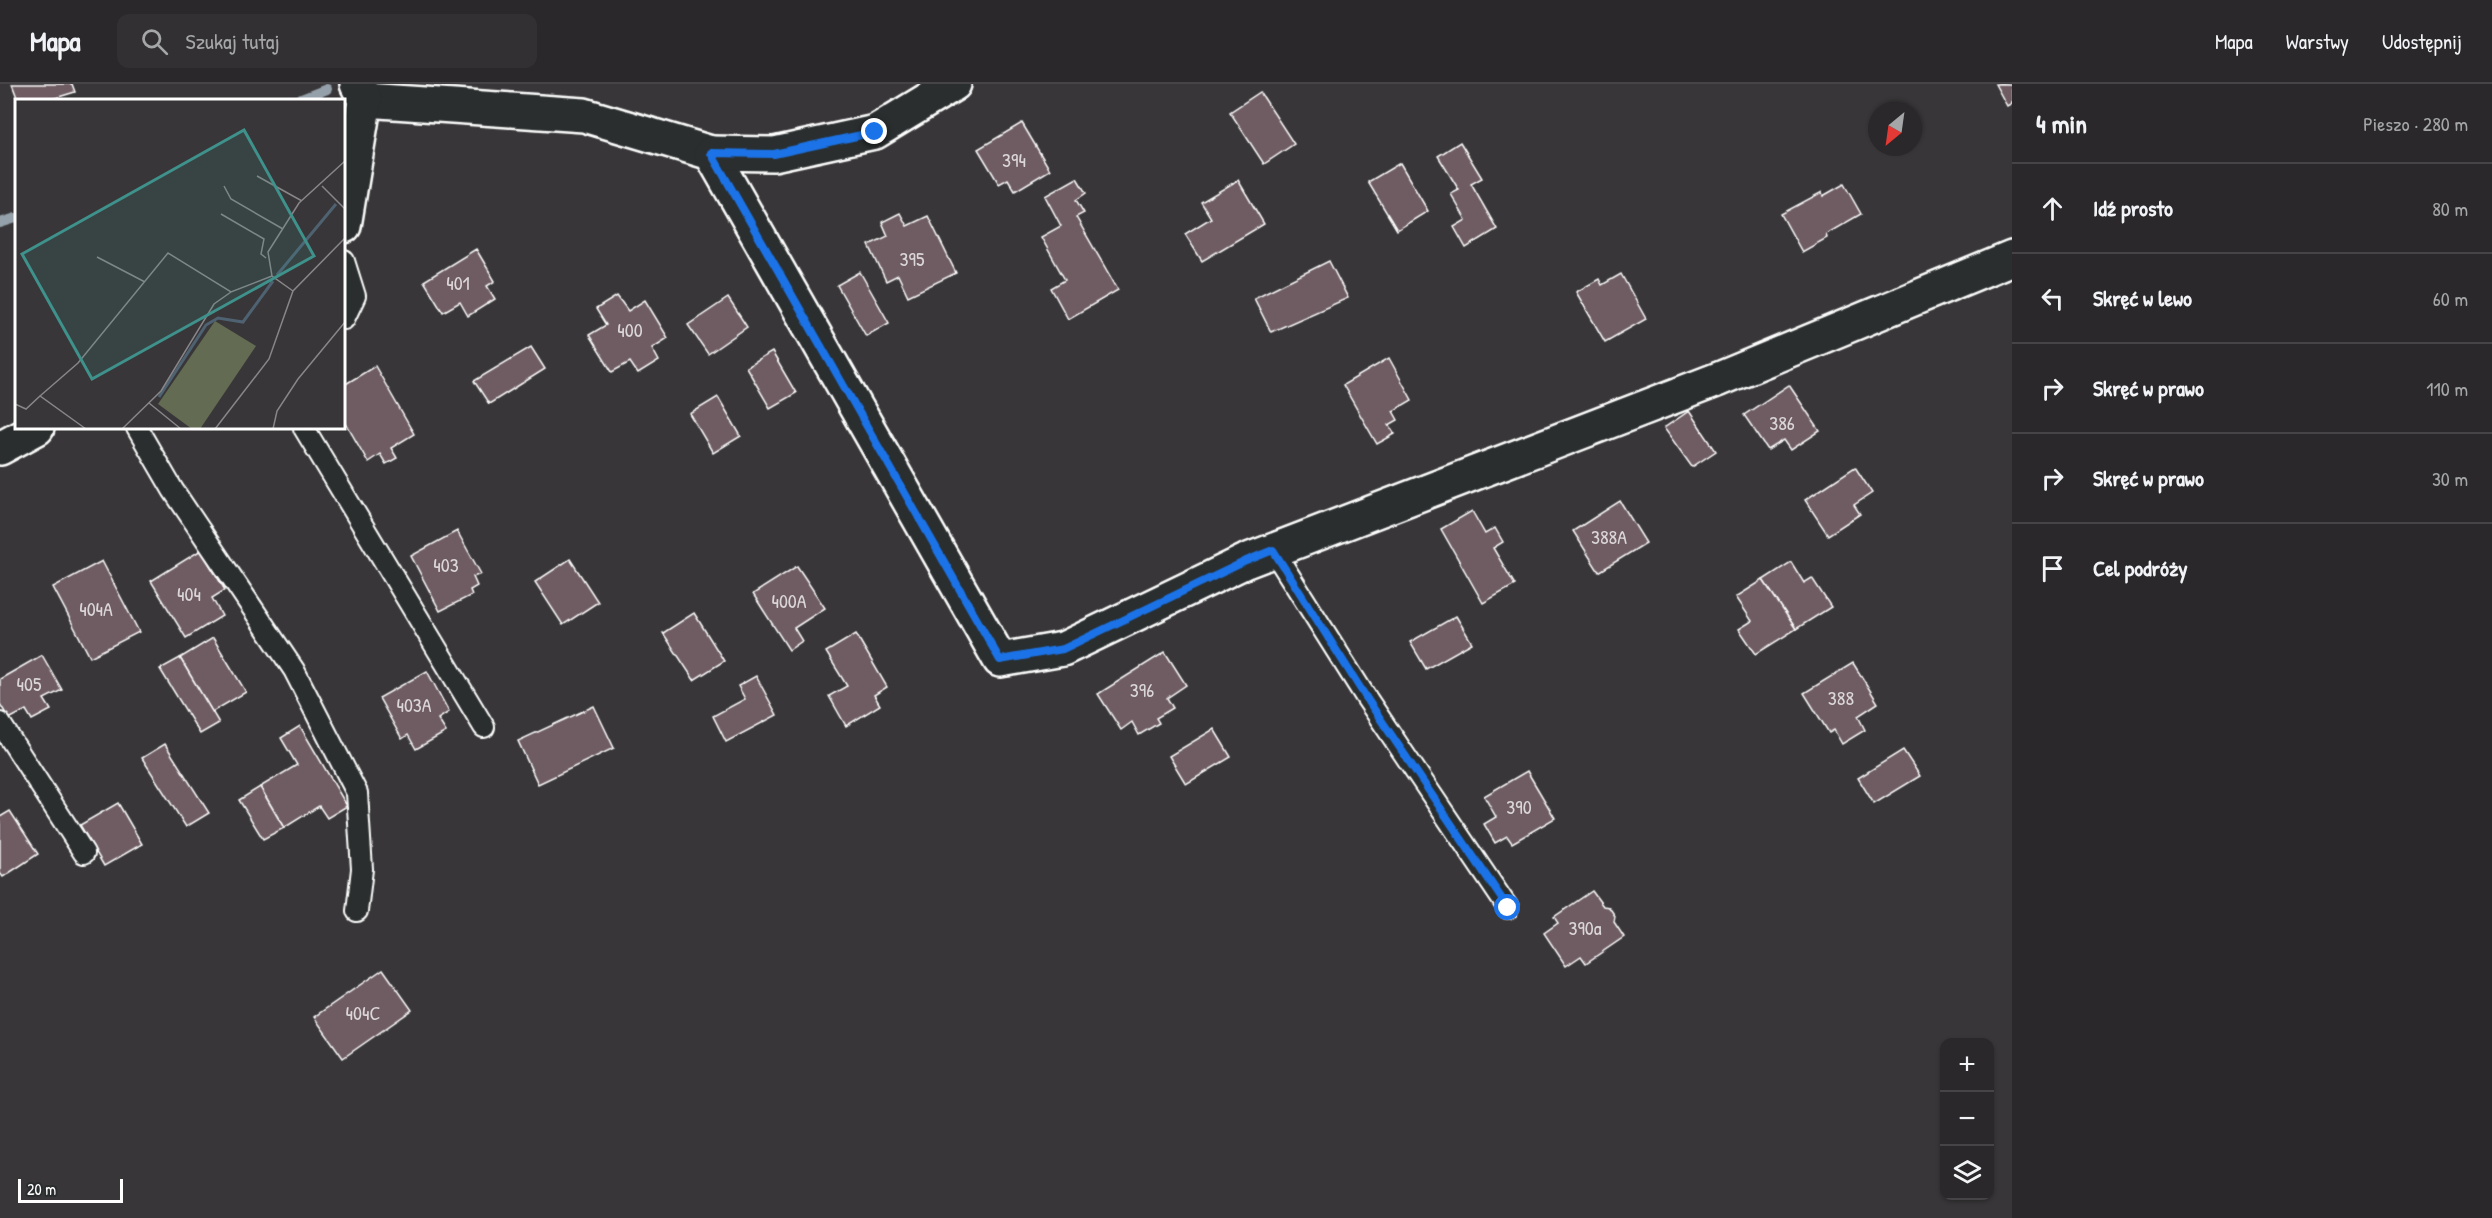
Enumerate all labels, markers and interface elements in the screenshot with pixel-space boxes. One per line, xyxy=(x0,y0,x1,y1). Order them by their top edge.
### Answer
search box xyxy=(117,14,537,68)
text: Mapa xyxy=(30,22,81,60)
icon: search xyxy=(138,25,171,58)
text: Szukaj tutaj xyxy=(186,26,280,56)
text: Mapa xyxy=(2215,27,2253,56)
text: Warstwy xyxy=(2286,27,2349,56)
text: Udostępnij xyxy=(2382,27,2462,56)
inset map xyxy=(15,99,345,429)
north arrow xyxy=(1868,102,1922,156)
text: 4 min xyxy=(2036,106,2087,141)
text: Pieszo · 280 m xyxy=(2363,110,2468,137)
route end xyxy=(861,118,887,144)
house number: 394 xyxy=(1002,146,1026,173)
icon: ahead xyxy=(2036,192,2069,225)
text: Idź prosto xyxy=(2093,193,2173,223)
text: 80 m xyxy=(2432,195,2468,222)
house number: 395 xyxy=(900,245,925,272)
house number: 401 xyxy=(446,269,470,296)
icon: left xyxy=(2036,282,2069,315)
text: Skręć w lewo xyxy=(2093,283,2192,313)
text: 60 m xyxy=(2433,285,2468,312)
house number: 400 xyxy=(617,316,643,343)
icon: right xyxy=(2036,372,2069,405)
text: Skręć w prawo xyxy=(2093,373,2204,403)
text: 110 m xyxy=(2426,375,2468,402)
house number: 386 xyxy=(1769,409,1795,436)
icon: right xyxy=(2036,462,2069,495)
text: Skręć w prawo xyxy=(2093,463,2204,493)
text: 30 m xyxy=(2432,465,2468,492)
house number: 388A xyxy=(1591,523,1627,550)
house number: 403 xyxy=(433,551,459,578)
icon: arrive xyxy=(2036,552,2069,585)
text: Cel podróży xyxy=(2093,553,2188,583)
house number: 404 xyxy=(177,580,201,607)
house number: 400A xyxy=(771,587,807,614)
house number: 404A xyxy=(79,595,113,622)
house number: 405 xyxy=(17,670,42,697)
house number: 396 xyxy=(1130,676,1154,703)
house number: 388 xyxy=(1828,684,1854,711)
house number: 403A xyxy=(396,691,432,718)
house number: 390 xyxy=(1506,793,1532,820)
route start xyxy=(1494,894,1520,920)
house number: 390a xyxy=(1568,914,1602,941)
house number: 404C xyxy=(346,999,380,1026)
map controls xyxy=(1940,1038,1994,1200)
button: + xyxy=(1940,1038,1994,1092)
button: − xyxy=(1940,1092,1994,1146)
button: layers xyxy=(1940,1146,1994,1200)
scale bar xyxy=(18,1176,123,1204)
text: 20 m xyxy=(27,1178,56,1200)

